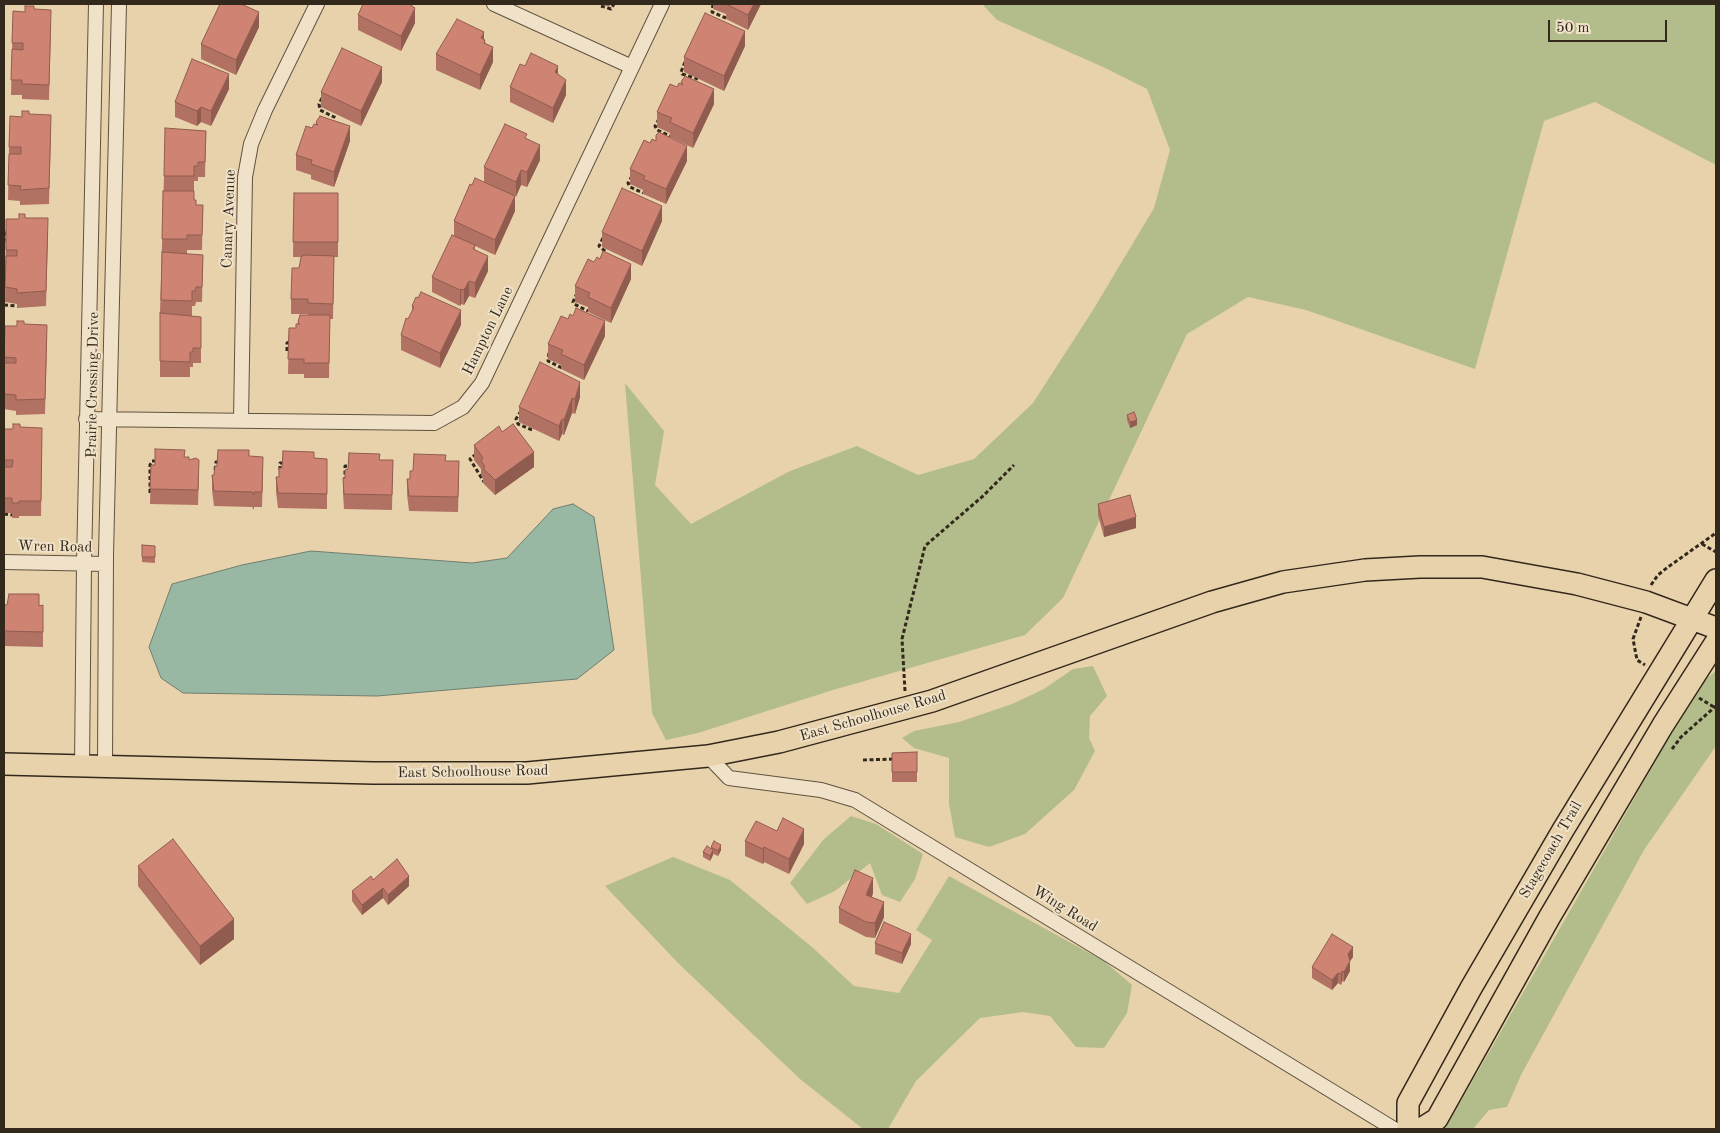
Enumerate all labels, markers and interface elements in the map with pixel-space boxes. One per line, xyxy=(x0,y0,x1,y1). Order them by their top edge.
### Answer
scale bar xyxy=(1550,10,1669,42)
text: 50 m xyxy=(1556,21,1590,36)
street label: Canary Avenue xyxy=(218,169,240,269)
street label: Hampton Lane xyxy=(459,284,517,378)
street label: Prairie Crossing Drive xyxy=(83,312,103,458)
street label: Wren Road xyxy=(17,537,93,557)
street label: East Schoolhouse Road xyxy=(798,686,948,746)
street label: East Schoolhouse Road xyxy=(397,762,549,782)
street label: Stagecoach Trail xyxy=(1516,798,1586,902)
street label: Wing Road xyxy=(1029,882,1101,936)

